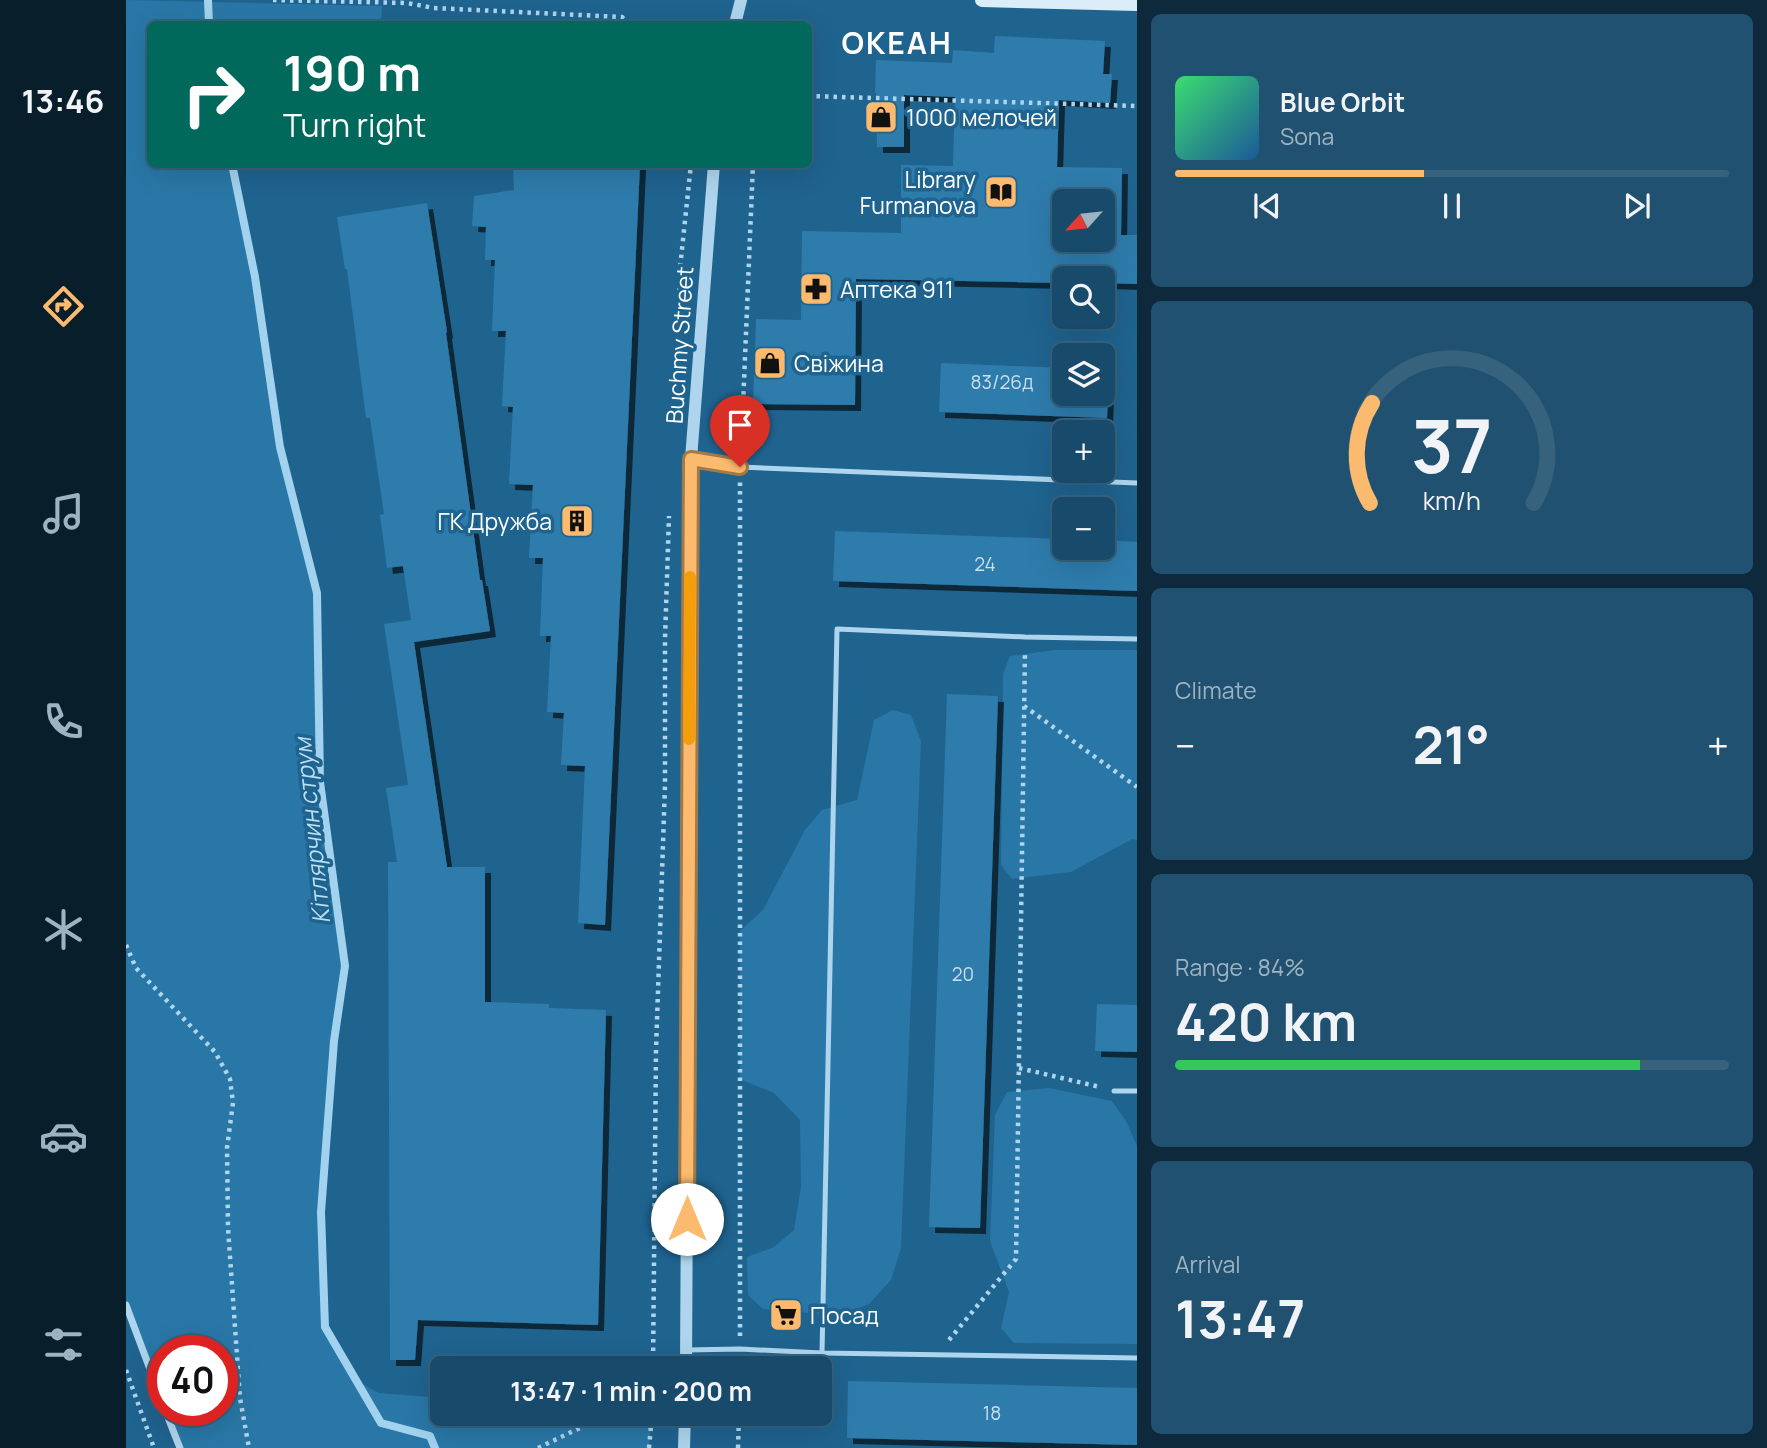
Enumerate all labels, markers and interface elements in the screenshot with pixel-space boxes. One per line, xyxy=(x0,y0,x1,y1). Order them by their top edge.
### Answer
district label: ОКЕАН xyxy=(841,22,953,63)
text: 190 m xyxy=(283,39,421,106)
icon: right xyxy=(168,49,259,140)
text: 13:46 xyxy=(22,79,104,123)
text: Blue Orbit xyxy=(1280,84,1405,120)
shop icon: 1000 мелочей xyxy=(862,98,900,136)
place label: 1000 мелочей xyxy=(906,101,1057,133)
text: Turn right xyxy=(283,103,426,147)
text: Sona xyxy=(1280,120,1334,152)
place label: Library Furmanova xyxy=(860,163,976,221)
library icon: Library Furmanova xyxy=(982,173,1020,211)
icon: previous xyxy=(1248,187,1286,225)
icon: pause xyxy=(1433,187,1471,225)
icon: next xyxy=(1618,187,1656,225)
north arrow xyxy=(1052,189,1115,252)
map controls xyxy=(1052,189,1115,560)
street label: Buchmy Street xyxy=(658,265,700,425)
button: search xyxy=(1052,266,1115,329)
pharmacy icon: Аптека 911 xyxy=(797,270,835,308)
place label: Аптека 911 xyxy=(840,273,954,305)
icon: directions xyxy=(39,282,88,331)
button: layers xyxy=(1052,343,1115,406)
shop icon: Свіжина xyxy=(751,344,789,382)
place label: Свіжина xyxy=(794,347,884,379)
house number: 83/26д xyxy=(971,369,1033,395)
pin xyxy=(710,395,770,467)
text: 37 xyxy=(1411,396,1493,496)
icon: arrive xyxy=(721,406,759,444)
button: + xyxy=(1052,420,1115,483)
text: km/h xyxy=(1423,483,1481,518)
icon: music xyxy=(39,489,88,538)
button: − xyxy=(1052,497,1115,560)
building icon: ГК Дружба xyxy=(558,502,596,540)
place label: ГК Дружба xyxy=(438,505,552,537)
house number: 24 xyxy=(974,551,996,577)
text: Climate xyxy=(1175,674,1257,706)
icon: phone xyxy=(39,697,88,746)
text: 21° xyxy=(1413,709,1490,780)
text: − xyxy=(1175,719,1196,771)
text: + xyxy=(1707,719,1729,771)
water label: Кітлярчин струм xyxy=(285,734,337,926)
icon: climate xyxy=(39,905,88,954)
text: Range · 84% xyxy=(1175,951,1305,983)
house number: 20 xyxy=(952,961,974,987)
text: 420 km xyxy=(1175,986,1357,1057)
icon: car xyxy=(39,1112,88,1161)
position arrow xyxy=(650,1182,724,1256)
text: Arrival xyxy=(1175,1248,1241,1280)
text: 13:47 xyxy=(1175,1283,1305,1354)
supermarket icon: Посад xyxy=(767,1296,805,1334)
place label: Посад xyxy=(810,1299,879,1331)
icon: filters xyxy=(39,1320,88,1369)
speed limit sign: 40 xyxy=(147,1335,238,1426)
text: 13:47 · 1 min · 200 m xyxy=(510,1373,752,1409)
house number: 18 xyxy=(983,1400,1001,1426)

